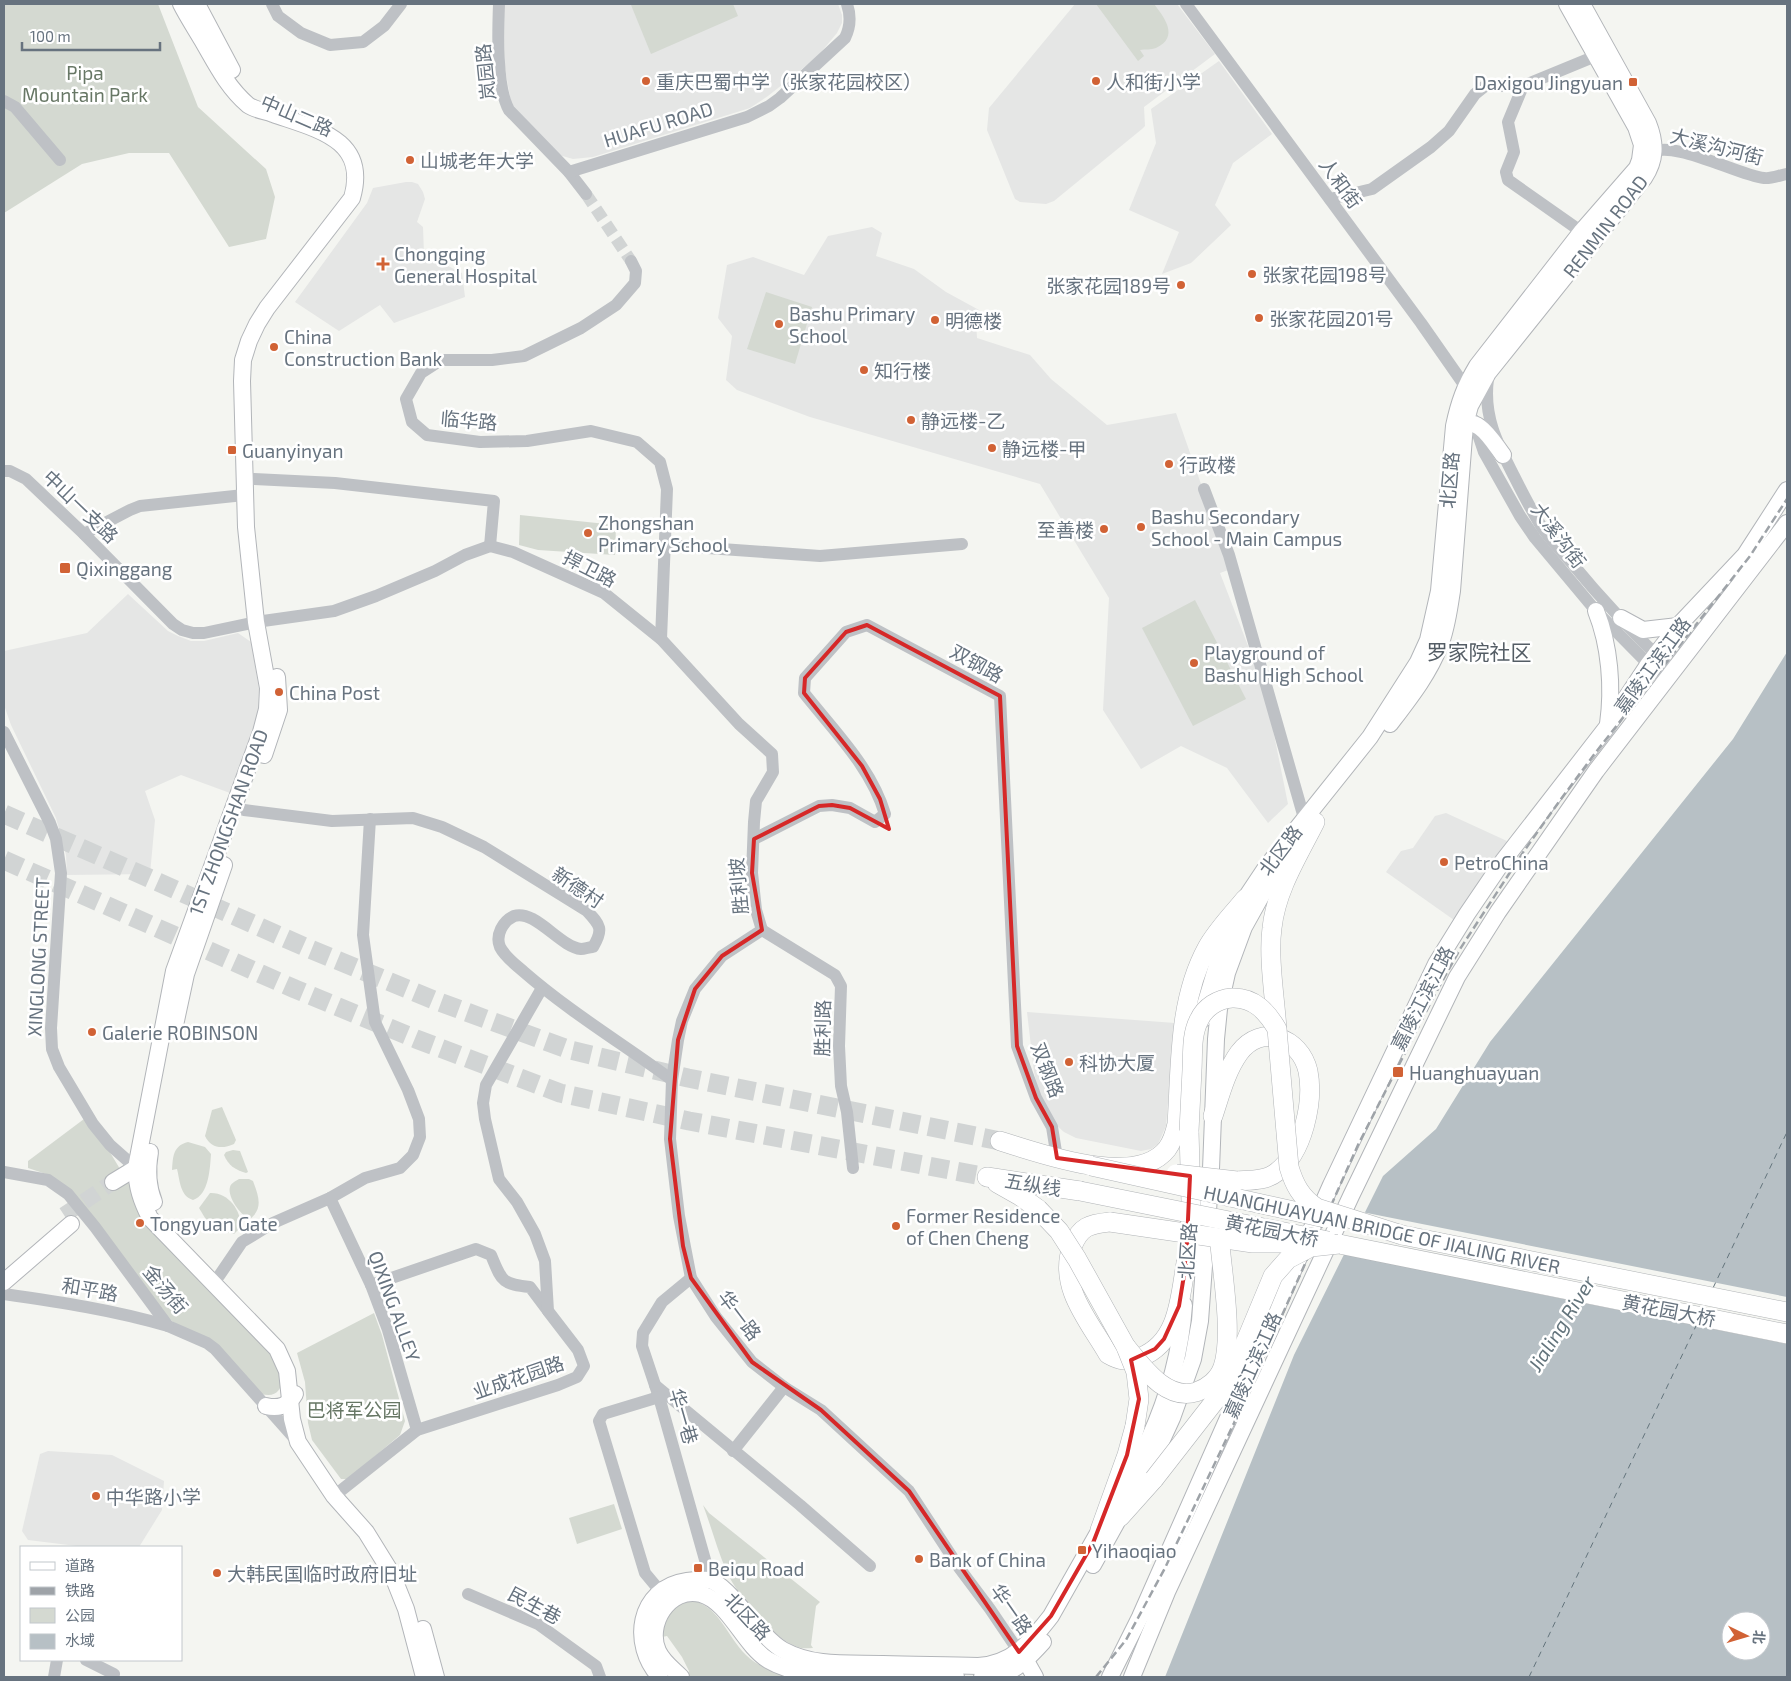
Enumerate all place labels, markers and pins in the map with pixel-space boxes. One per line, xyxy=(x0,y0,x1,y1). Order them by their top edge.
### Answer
place label: 重庆巴蜀中学（张家花园校区） xyxy=(656,70,922,93)
place label: 人和街小学 xyxy=(1106,70,1201,93)
place label: Daxigou Jingyuan xyxy=(1474,71,1623,94)
marker: 重庆巴蜀中学（张家花园校区） xyxy=(640,75,652,87)
marker: 人和街小学 xyxy=(1090,75,1102,87)
marker: Daxigou Jingyuan xyxy=(1627,76,1639,88)
place label: 山城老年大学 xyxy=(420,149,534,172)
marker: 山城老年大学 xyxy=(404,154,416,166)
place label: Chongqing General Hospital xyxy=(394,242,537,287)
marker: Chongqing General Hospital xyxy=(376,257,390,271)
place label: 张家花园198号 xyxy=(1262,263,1387,286)
marker: 张家花园198号 xyxy=(1246,268,1258,280)
place label: 张家花园189号 xyxy=(1046,274,1171,297)
marker: 张家花园189号 xyxy=(1175,279,1187,291)
place label: Bashu Primary School xyxy=(789,302,915,347)
place label: 张家花园201号 xyxy=(1269,307,1394,330)
place label: 明德楼 xyxy=(945,309,1002,332)
marker: 张家花园201号 xyxy=(1253,312,1265,324)
marker: 明德楼 xyxy=(929,314,941,326)
marker: Bashu Primary School xyxy=(773,318,785,330)
place label: China Construction Bank xyxy=(284,325,443,370)
marker: China Construction Bank xyxy=(268,341,280,353)
place label: 知行楼 xyxy=(874,359,931,382)
marker: 知行楼 xyxy=(858,364,870,376)
place label: 静远楼-乙 xyxy=(921,409,1006,432)
marker: 静远楼-乙 xyxy=(905,414,917,426)
place label: 静远楼-甲 xyxy=(1002,437,1087,460)
place label: Guanyinyan xyxy=(242,439,343,462)
marker: 静远楼-甲 xyxy=(986,442,998,454)
marker: Guanyinyan xyxy=(226,444,238,456)
place label: 行政楼 xyxy=(1179,453,1236,476)
marker: 行政楼 xyxy=(1163,458,1175,470)
place label: Bashu Secondary School - Main Campus xyxy=(1151,505,1342,550)
place label: Zhongshan Primary School xyxy=(598,511,729,556)
place label: 至善楼 xyxy=(1037,518,1094,541)
marker: Bashu Secondary School - Main Campus xyxy=(1135,521,1147,533)
marker: 至善楼 xyxy=(1098,523,1110,535)
marker: Zhongshan Primary School xyxy=(582,527,594,539)
place label: Qixinggang xyxy=(76,557,173,580)
marker: Qixinggang xyxy=(58,561,72,575)
place label: Playground of Bashu High School xyxy=(1204,641,1364,686)
marker: Playground of Bashu High School xyxy=(1188,657,1200,669)
place label: China Post xyxy=(289,681,380,704)
marker: China Post xyxy=(273,686,285,698)
place label: PetroChina xyxy=(1454,851,1549,874)
marker: PetroChina xyxy=(1438,856,1450,868)
place label: Galerie ROBINSON xyxy=(102,1021,258,1044)
marker: Galerie ROBINSON xyxy=(86,1026,98,1038)
place label: 科协大厦 xyxy=(1079,1051,1155,1074)
marker: 科协大厦 xyxy=(1063,1056,1075,1068)
place label: Huanghuayuan xyxy=(1409,1061,1539,1084)
marker: Huanghuayuan xyxy=(1391,1065,1405,1079)
place label: Former Residence of Chen Cheng xyxy=(906,1204,1060,1249)
place label: Tongyuan Gate xyxy=(150,1212,278,1235)
marker: Tongyuan Gate xyxy=(134,1217,146,1229)
marker: Former Residence of Chen Cheng xyxy=(890,1220,902,1232)
place label: 中华路小学 xyxy=(106,1485,201,1508)
marker: 中华路小学 xyxy=(90,1490,102,1502)
place label: Yihaoqiao xyxy=(1092,1539,1177,1562)
marker: Yihaoqiao xyxy=(1076,1544,1088,1556)
place label: Bank of China xyxy=(929,1548,1046,1571)
marker: Bank of China xyxy=(913,1553,925,1565)
place label: Beiqu Road xyxy=(708,1557,804,1580)
place label: 大韩民国临时政府旧址 xyxy=(227,1562,417,1585)
marker: Beiqu Road xyxy=(692,1562,704,1574)
marker: 大韩民国临时政府旧址 xyxy=(211,1567,223,1579)

